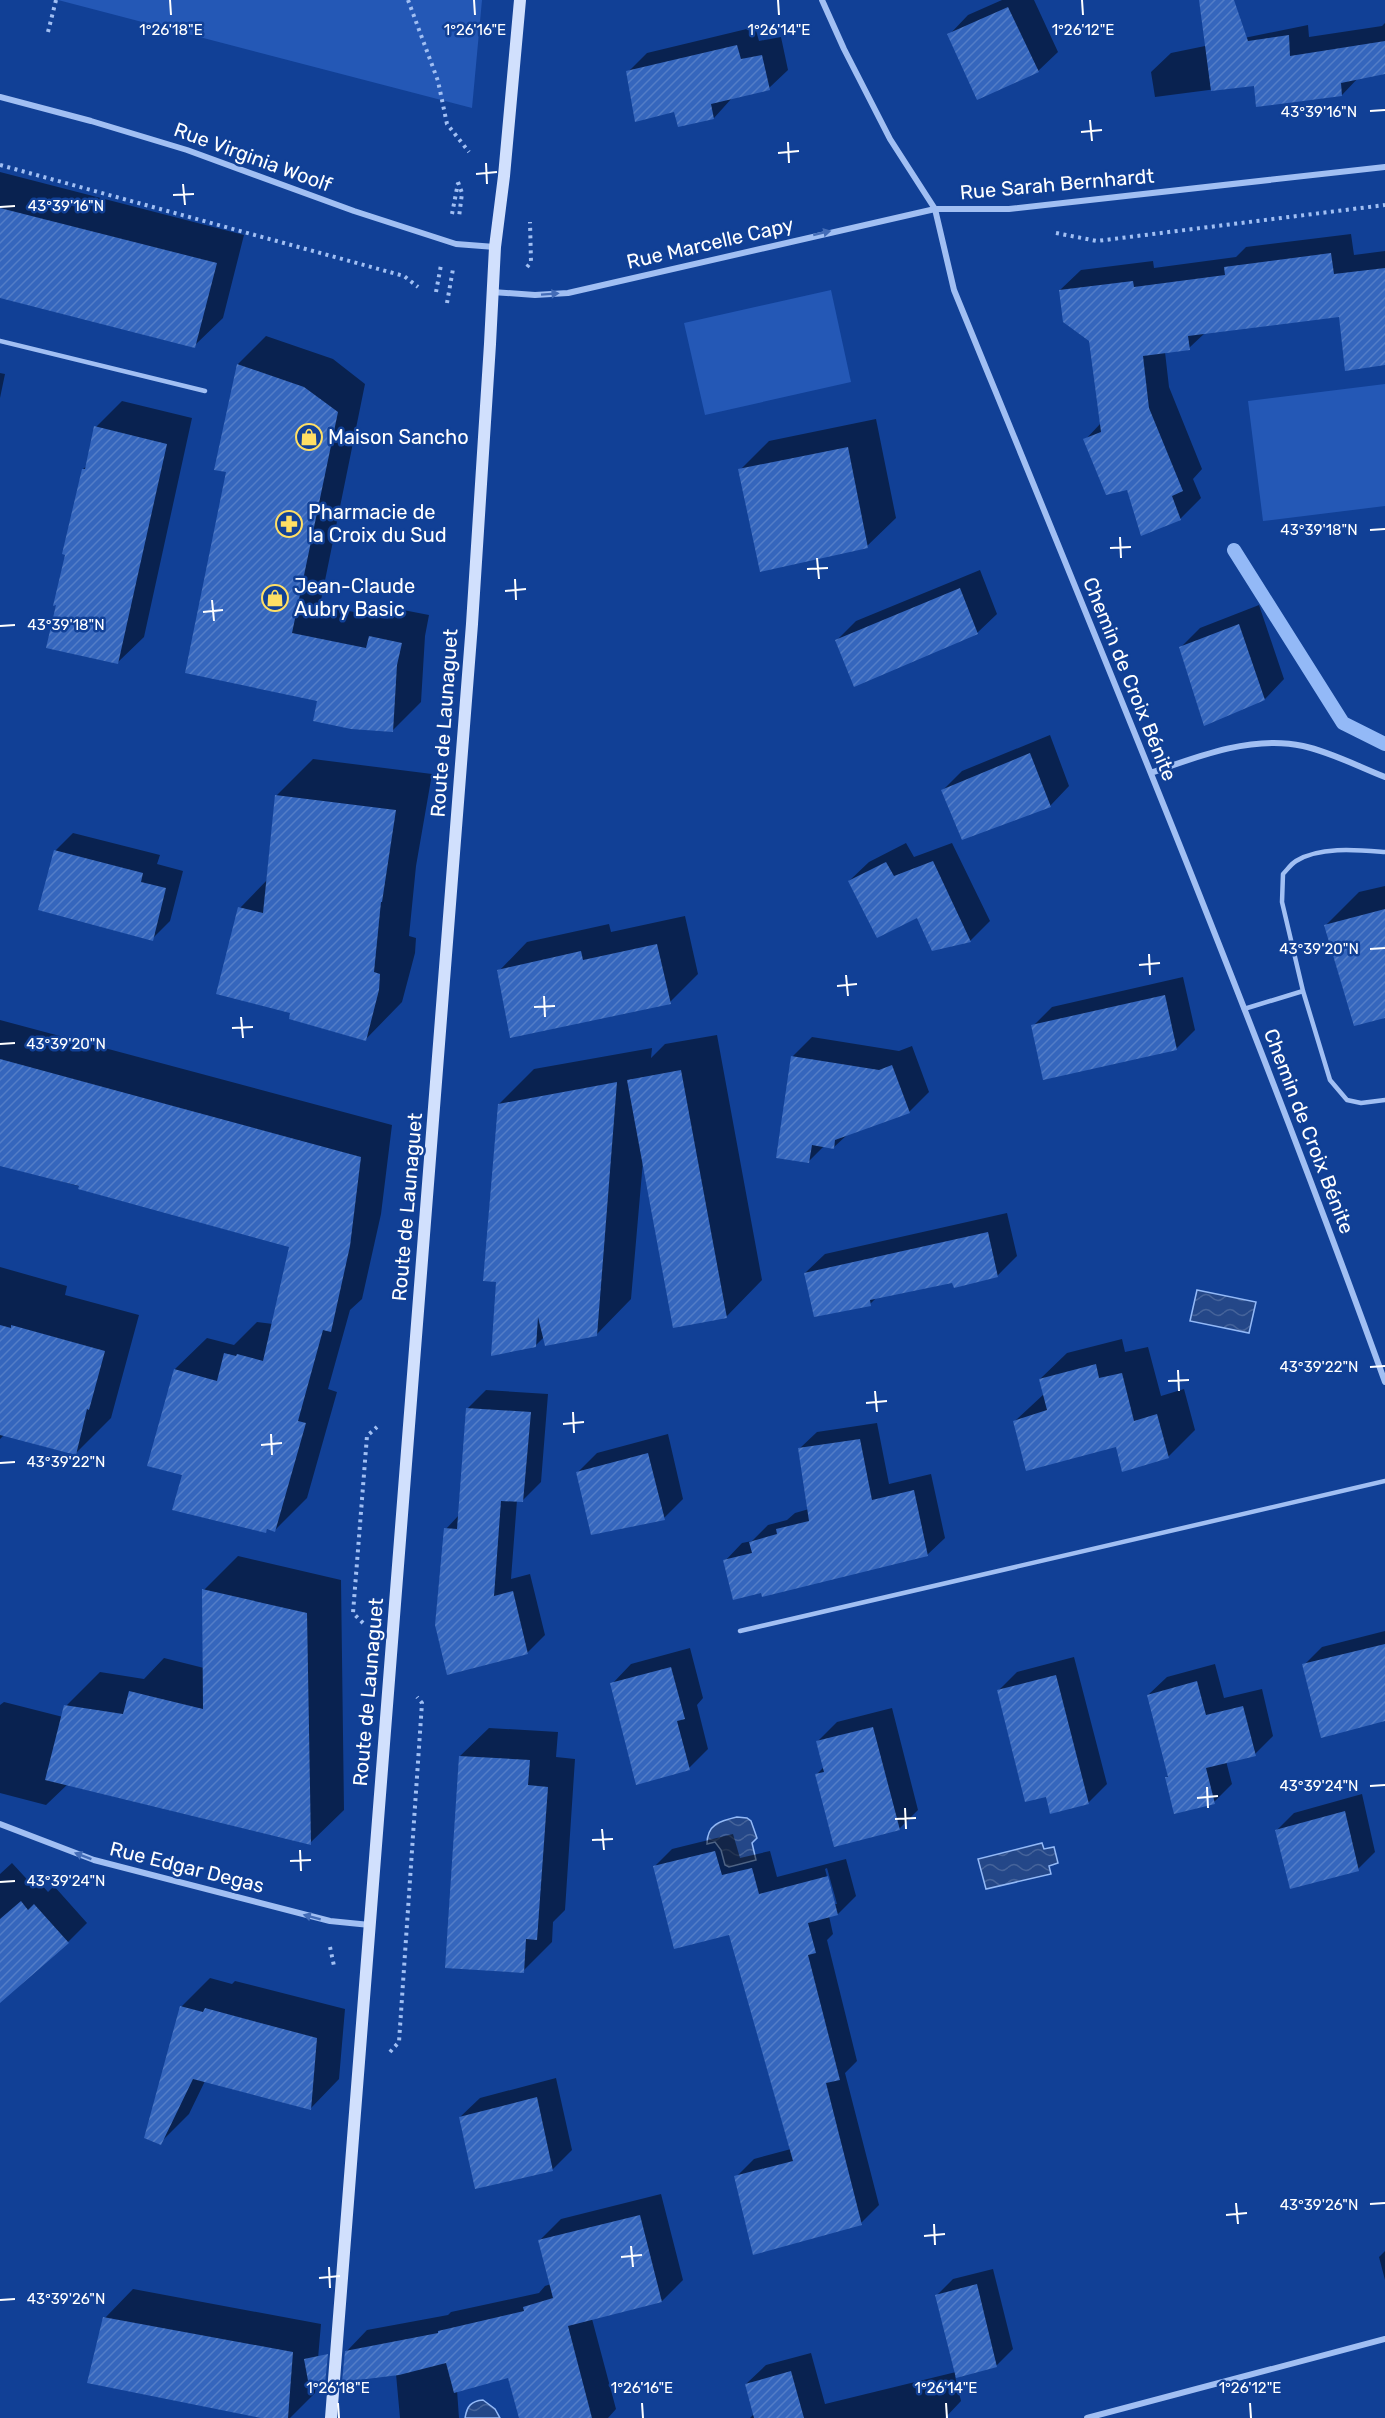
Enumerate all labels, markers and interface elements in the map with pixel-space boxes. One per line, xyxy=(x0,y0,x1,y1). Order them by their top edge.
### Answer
text: 1°26'18"E xyxy=(139,21,203,39)
text: 1°26'16"E xyxy=(444,21,506,39)
text: 1°26'14"E xyxy=(748,21,810,39)
text: 1°26'12"E xyxy=(1052,21,1114,39)
text: 43°39'16"N xyxy=(1281,103,1357,121)
street label: Rue Virginia Woolf xyxy=(171,117,336,197)
street label: Rue Sarah Bernhardt xyxy=(959,164,1155,204)
text: 43°39'16"N xyxy=(28,197,104,215)
street label: Rue Marcelle Capy xyxy=(624,212,796,274)
one-way arrow xyxy=(813,228,831,238)
one-way arrow xyxy=(541,290,560,299)
shop icon: Maison Sancho xyxy=(294,422,324,452)
place label: Maison Sancho xyxy=(328,425,469,449)
place label: Pharmacie de la Croix du Sud xyxy=(308,500,447,547)
pharmacy icon: Pharmacie de la Croix du Sud xyxy=(274,509,304,539)
text: 43°39'18"N xyxy=(1280,521,1358,539)
place label: Jean-Claude Aubry Basic xyxy=(294,574,415,621)
street label: Chemin de Croix Bénite xyxy=(1078,574,1182,784)
shop icon: Jean-Claude Aubry Basic xyxy=(260,583,290,613)
text: 43°39'18"N xyxy=(27,616,105,634)
street label: Route de Launaguet xyxy=(425,628,463,818)
text: 43°39'20"N xyxy=(1279,940,1359,958)
street label: Chemin de Croix Bénite xyxy=(1259,1025,1359,1237)
text: 43°39'20"N xyxy=(26,1035,106,1053)
street label: Route de Launaguet xyxy=(387,1112,427,1302)
text: 43°39'22"N xyxy=(1280,1358,1358,1376)
text: 43°39'22"N xyxy=(27,1453,105,1471)
street label: Route de Launaguet xyxy=(348,1597,388,1787)
text: 43°39'24"N xyxy=(1280,1777,1359,1795)
street label: Rue Edgar Degas xyxy=(107,1836,267,1898)
one-way arrow xyxy=(74,1851,92,1860)
text: 43°39'24"N xyxy=(27,1872,106,1890)
one-way arrow xyxy=(303,1911,321,1921)
text: 43°39'26"N xyxy=(1280,2196,1358,2214)
text: 43°39'26"N xyxy=(27,2290,105,2308)
text: 1°26'18"E xyxy=(306,2379,370,2397)
text: 1°26'16"E xyxy=(611,2379,673,2397)
text: 1°26'14"E xyxy=(915,2379,977,2397)
text: 1°26'12"E xyxy=(1219,2379,1281,2397)

